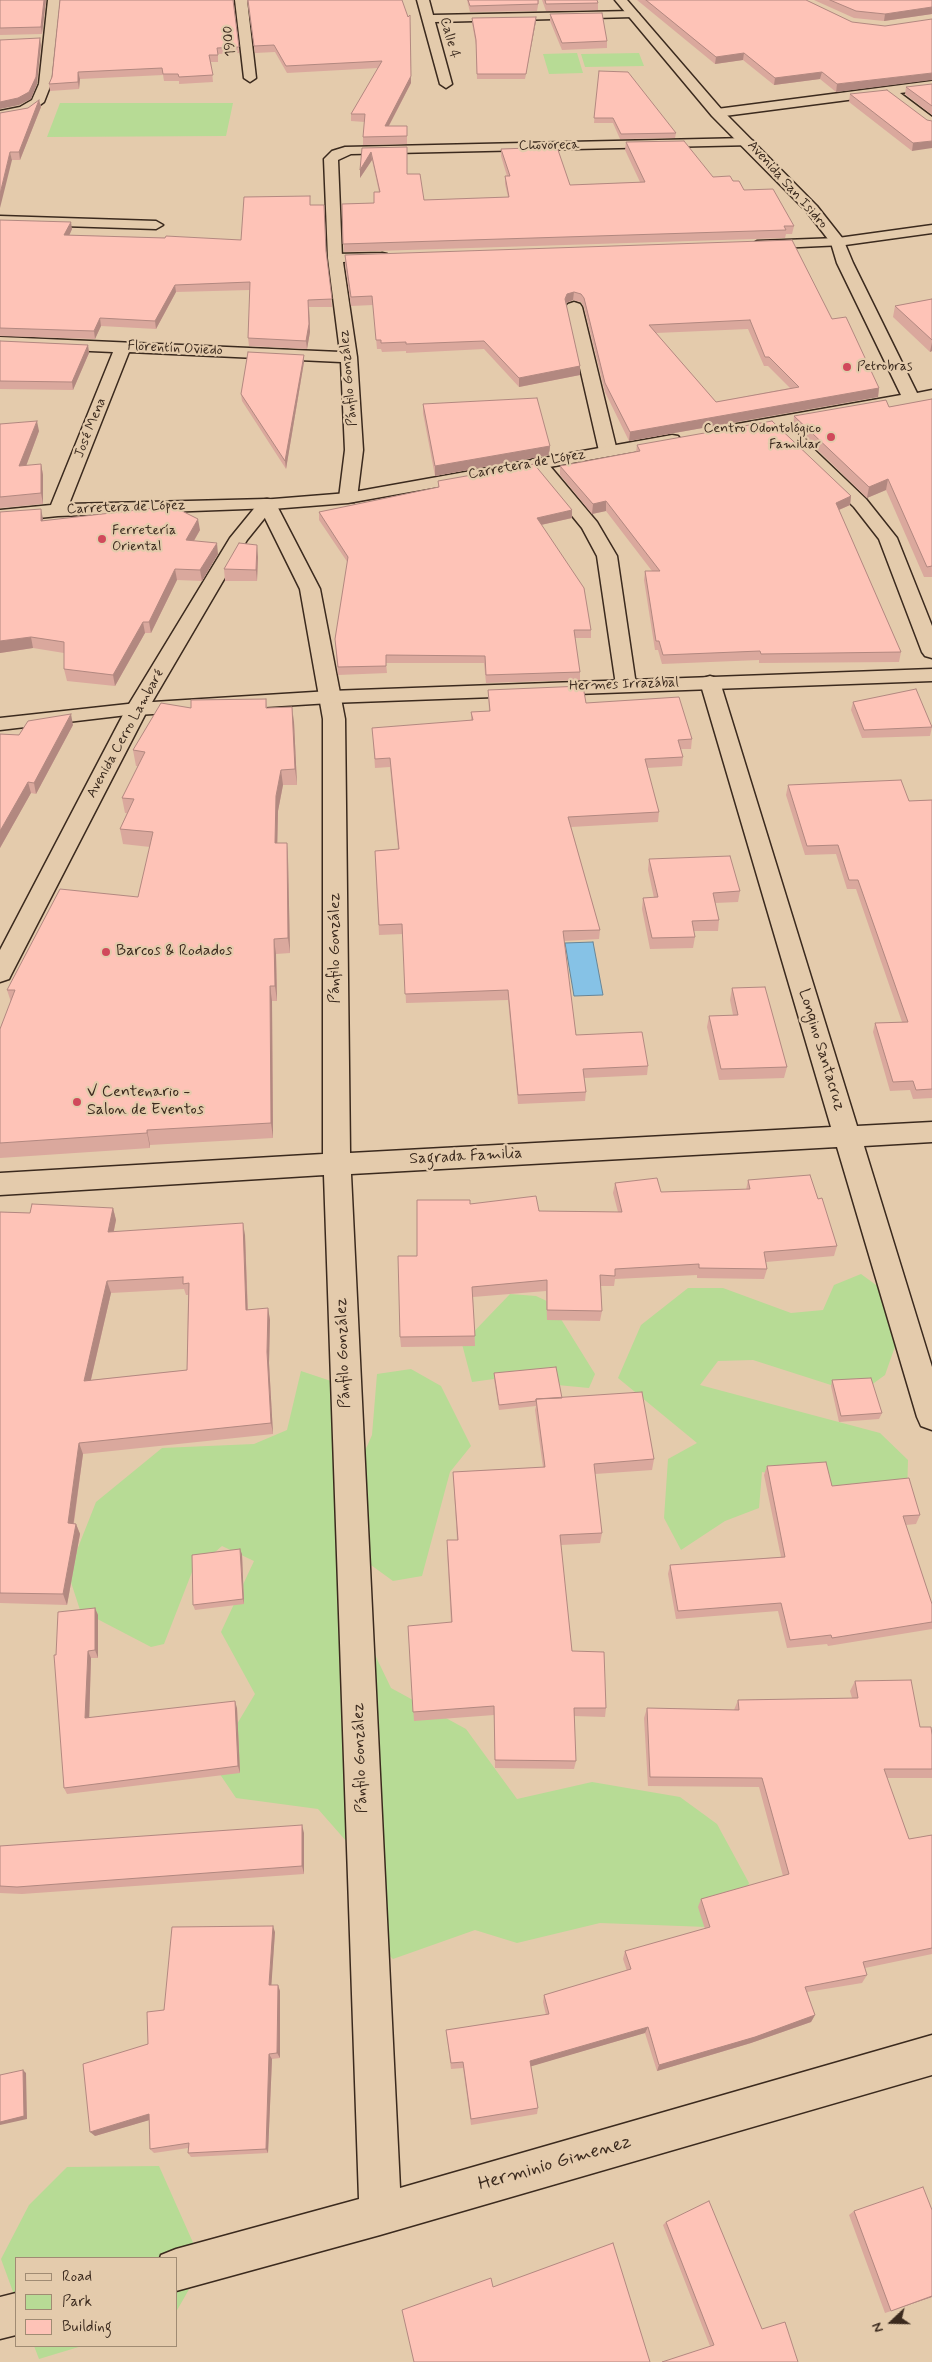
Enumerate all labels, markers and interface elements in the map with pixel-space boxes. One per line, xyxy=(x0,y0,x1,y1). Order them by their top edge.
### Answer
street label: Calle 4 xyxy=(435,16,463,60)
street label: 1900 xyxy=(220,25,240,57)
street label: Chovoreca xyxy=(518,137,580,155)
street label: Avenida San Isidro xyxy=(743,138,831,232)
street label: Pánfilo González xyxy=(336,329,362,427)
street label: Florentín Oviedo xyxy=(127,338,223,360)
place label: Petrobras xyxy=(857,359,913,375)
marker: Petrobras xyxy=(841,361,853,373)
street label: José Mena xyxy=(71,396,111,460)
place label: Centro Odontológico Familiar xyxy=(703,421,821,454)
marker: Centro Odontológico Familiar xyxy=(825,431,837,443)
street label: Carretera de López xyxy=(467,446,587,484)
street label: Carretera de López xyxy=(66,498,186,518)
place label: Ferretería Oriental xyxy=(112,523,176,556)
marker: Ferretería Oriental xyxy=(96,533,108,545)
street label: Avenida Cerro Lambaré xyxy=(84,667,168,801)
street label: Hermes Irrazábal xyxy=(569,675,679,695)
street label: Pánfilo González xyxy=(326,893,346,1003)
place label: Barcos & Rodados xyxy=(116,942,232,962)
marker: Barcos & Rodados xyxy=(100,946,112,958)
street label: Longino Santacruz xyxy=(793,987,849,1113)
place label: V Centenario - Salon de Eventos xyxy=(87,1083,204,1121)
marker: V Centenario - Salon de Eventos xyxy=(71,1096,83,1108)
street label: Sagrada Familia xyxy=(409,1144,523,1170)
street label: Pánfilo González xyxy=(332,1297,356,1409)
street label: Pánfilo González xyxy=(349,1702,373,1814)
street label: Herminio Gimenez xyxy=(476,2131,634,2197)
legend xyxy=(15,2257,178,2347)
text: Road xyxy=(62,2267,92,2287)
text: Park xyxy=(62,2292,92,2312)
north arrow xyxy=(867,2297,917,2347)
text: Building xyxy=(62,2317,112,2337)
text: N xyxy=(868,2320,888,2335)

